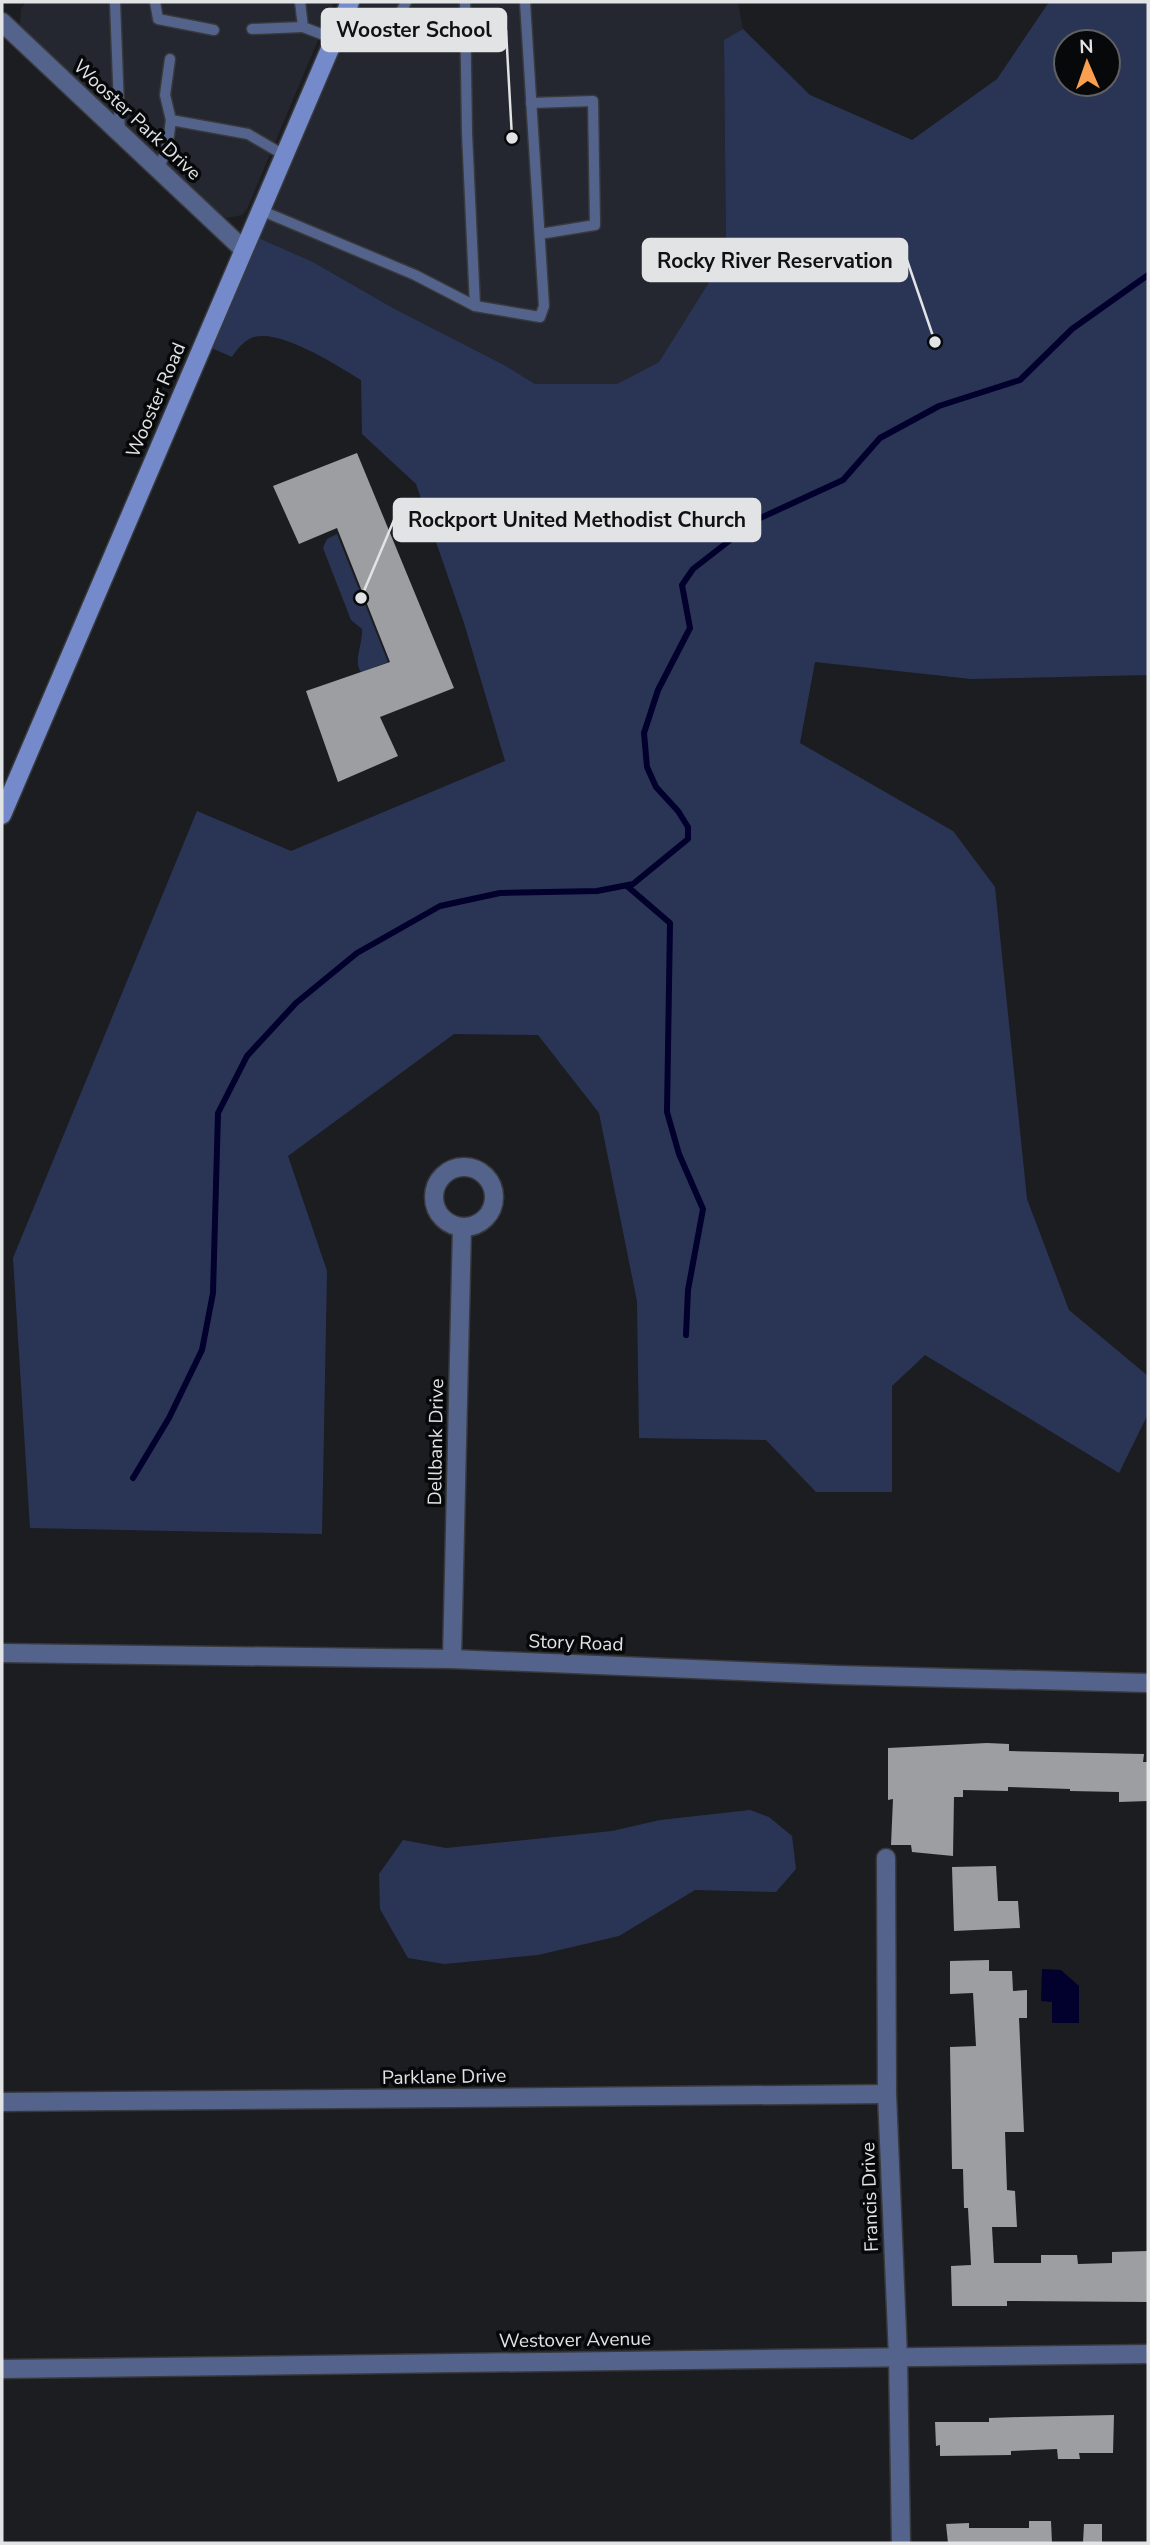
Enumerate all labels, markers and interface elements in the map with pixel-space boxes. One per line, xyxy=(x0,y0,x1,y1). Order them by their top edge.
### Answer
callout: Wooster School xyxy=(322,9,506,51)
text: Wooster School xyxy=(336,16,492,44)
north arrow xyxy=(1052,28,1122,98)
text: N xyxy=(1079,34,1094,60)
street label: Wooster Park Drive xyxy=(67,54,207,186)
callout: Rocky River Reservation xyxy=(643,239,907,281)
text: Rocky River Reservation xyxy=(657,247,893,275)
street label: Wooster Road xyxy=(120,339,192,461)
callout: Rockport United Methodist Church xyxy=(394,499,760,541)
text: Rockport United Methodist Church xyxy=(408,506,746,534)
street label: Dellbank Drive xyxy=(422,1378,450,1506)
street label: Story Road xyxy=(528,1628,624,1658)
street label: Parklane Drive xyxy=(382,2063,506,2091)
street label: Francis Drive xyxy=(855,2142,885,2252)
street label: Westover Avenue xyxy=(499,2326,651,2354)

